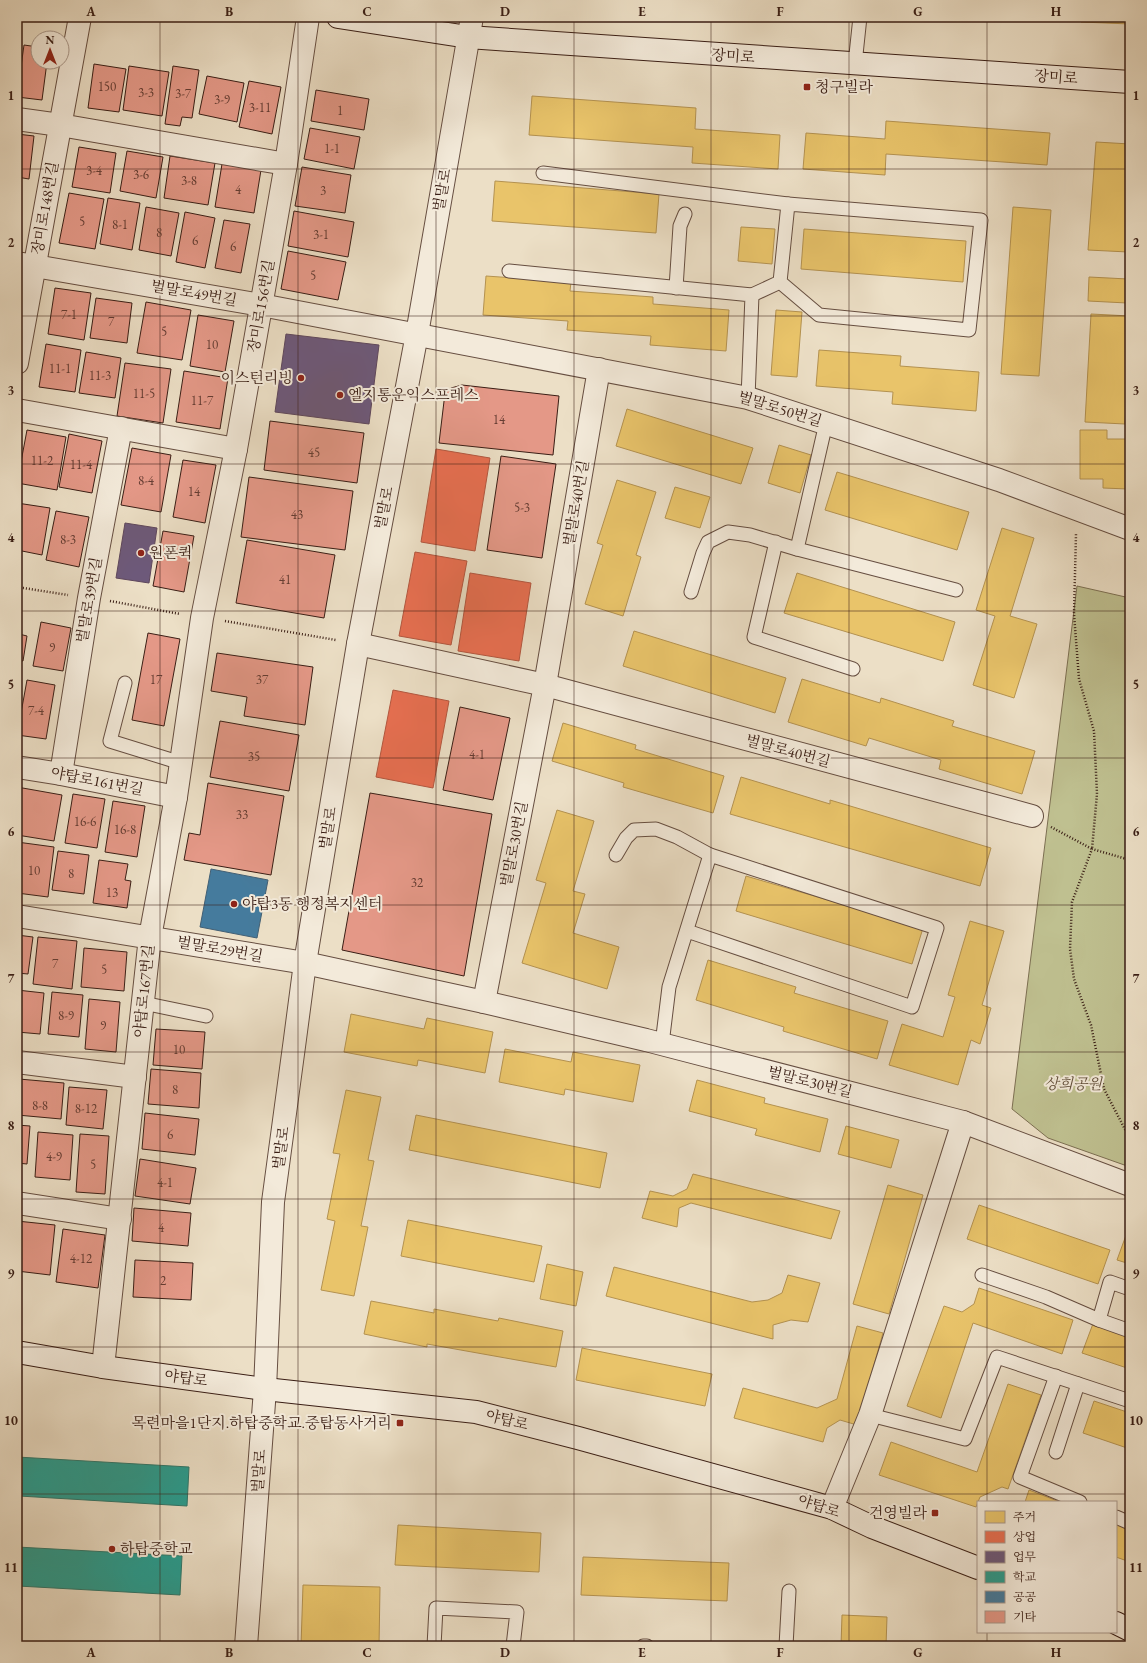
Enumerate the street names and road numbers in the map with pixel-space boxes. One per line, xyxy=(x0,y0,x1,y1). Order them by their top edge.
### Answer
street label: 장미로 xyxy=(711,45,756,67)
street label: 장미로 xyxy=(1034,66,1079,88)
street label: 장미로148번길 xyxy=(27,160,62,256)
street label: 벌말로 xyxy=(428,166,455,213)
street label: 장미로156번길 xyxy=(243,258,278,354)
street label: 벌말로49번길 xyxy=(150,276,239,309)
street label: 벌말로50번길 xyxy=(736,387,824,430)
street label: 벌말로40번길 xyxy=(559,458,592,547)
street label: 벌말로 xyxy=(370,484,397,531)
street label: 벌말로39번길 xyxy=(72,555,105,644)
street label: 벌말로40번길 xyxy=(744,730,833,771)
street label: 야탑로161번길 xyxy=(49,762,145,799)
street label: 벌말로30번길 xyxy=(496,799,531,888)
street label: 벌말로 xyxy=(315,804,340,851)
street label: 벌말로29번길 xyxy=(176,932,265,965)
street label: 야탑로167번길 xyxy=(129,943,158,1039)
street label: 벌말로30번길 xyxy=(766,1062,855,1101)
street label: 벌말로 xyxy=(268,1125,293,1171)
street label: 야탑로 xyxy=(163,1365,209,1390)
street label: 야탑로 xyxy=(484,1405,531,1434)
street label: 벌말로 xyxy=(248,1448,270,1493)
street label: 야탑로 xyxy=(796,1490,843,1521)

